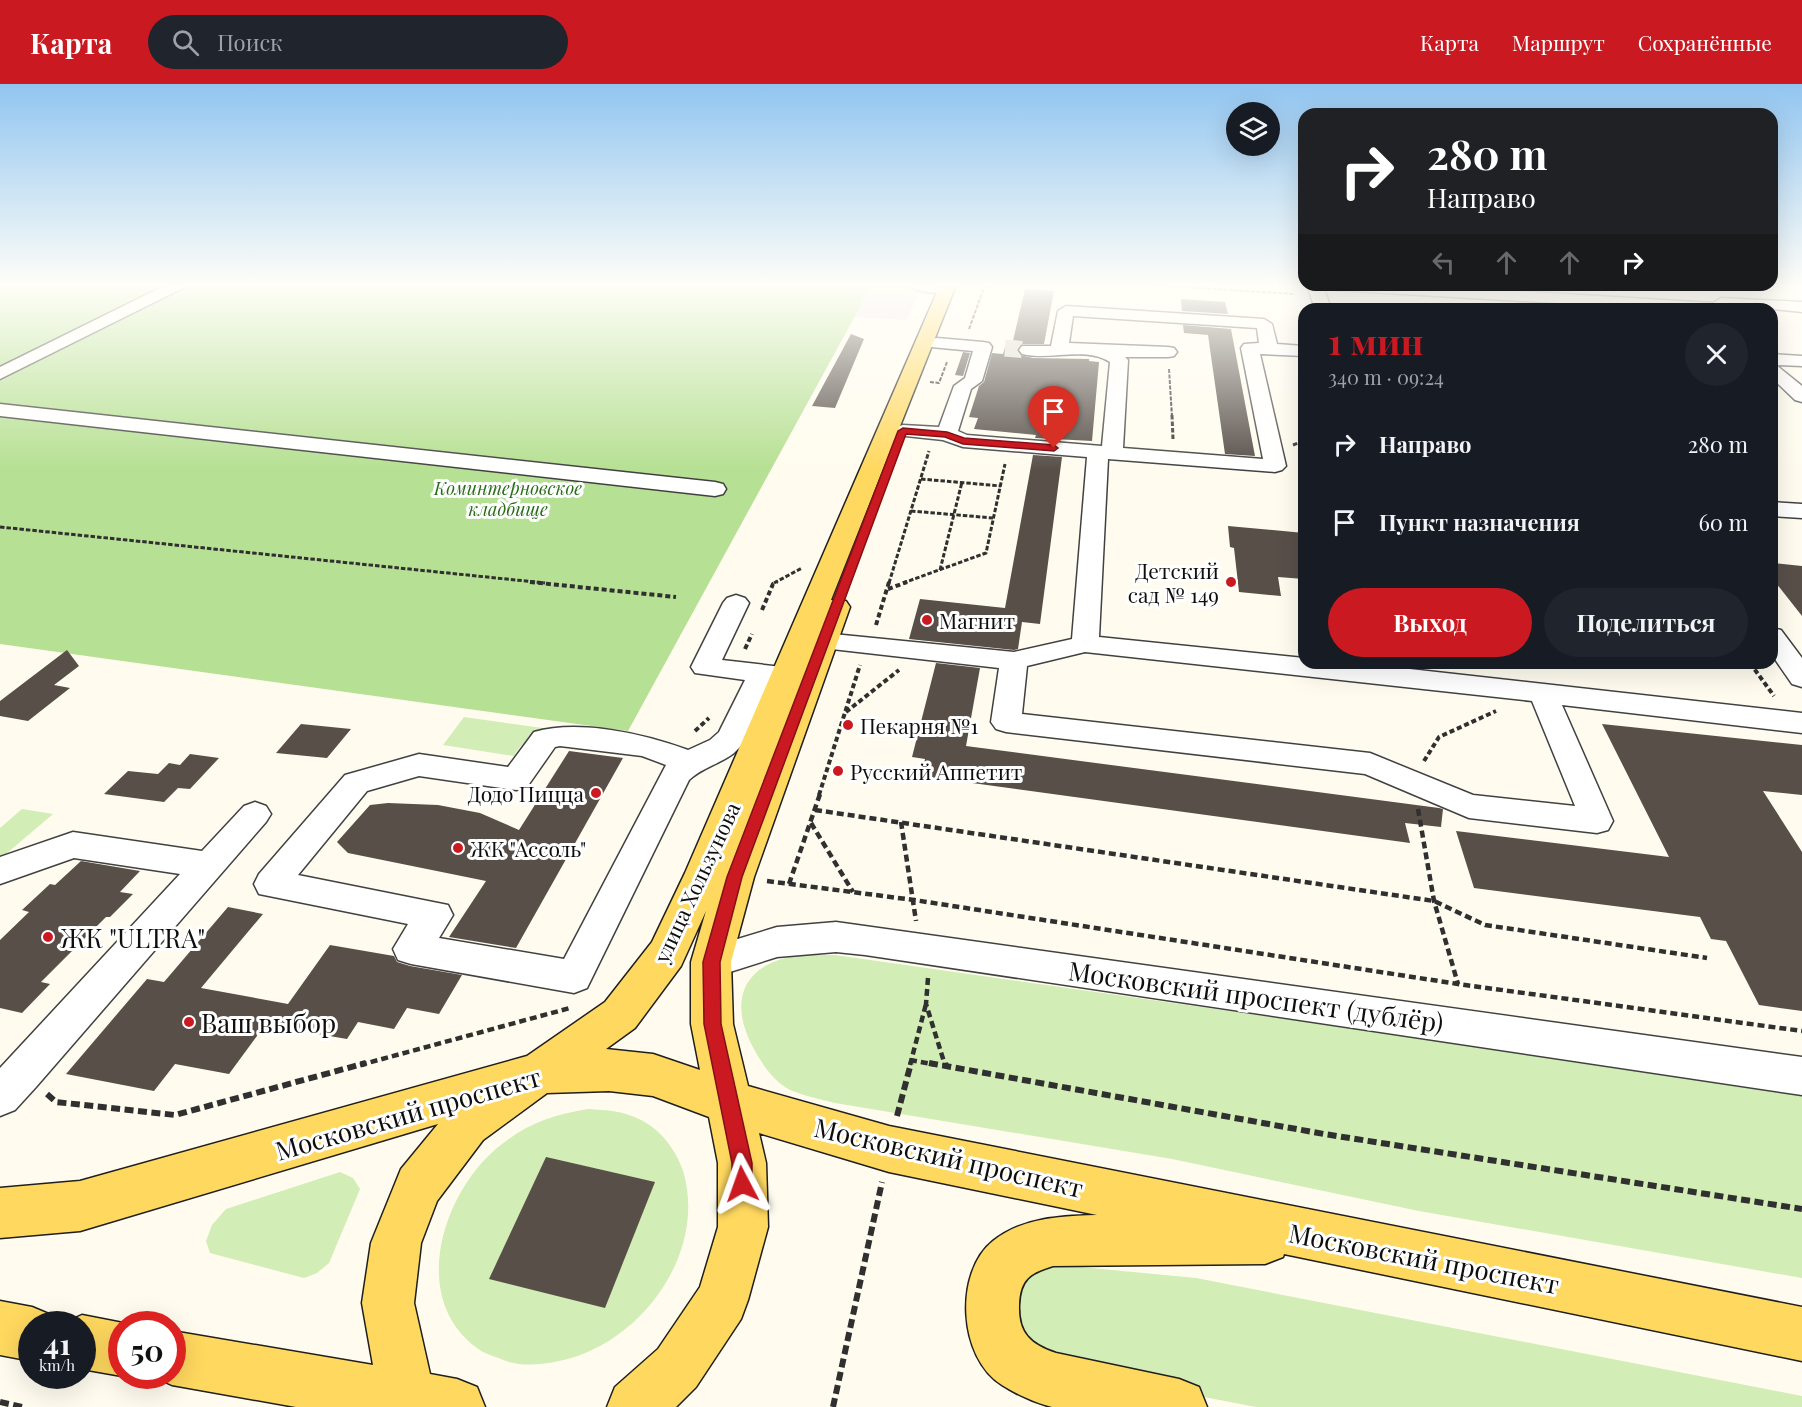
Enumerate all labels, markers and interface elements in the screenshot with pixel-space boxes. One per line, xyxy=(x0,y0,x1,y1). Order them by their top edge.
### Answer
search box xyxy=(148,15,568,69)
text: Карта xyxy=(30,24,112,61)
icon: search xyxy=(169,26,202,59)
text: Поиск xyxy=(217,27,283,57)
text: Карта xyxy=(1420,28,1479,56)
text: Маршрут xyxy=(1512,28,1605,56)
text: Сохранённые xyxy=(1638,28,1772,56)
map controls xyxy=(1226,102,1280,156)
button: layers xyxy=(1226,102,1280,156)
text: 280 m xyxy=(1427,125,1547,181)
icon: right xyxy=(1328,132,1406,210)
text: Направо xyxy=(1427,179,1536,215)
icon: left xyxy=(1427,246,1460,279)
icon: ahead xyxy=(1490,246,1523,279)
icon: ahead xyxy=(1553,246,1586,279)
icon: right xyxy=(1616,246,1649,279)
text: 1 мин xyxy=(1328,316,1423,364)
button: close xyxy=(1685,323,1748,386)
text: 340 m · 09:24 xyxy=(1328,363,1444,390)
pin xyxy=(1028,386,1079,448)
icon: arrive xyxy=(1037,395,1070,428)
icon: right xyxy=(1328,428,1361,461)
text: Направо xyxy=(1379,429,1472,459)
text: 280 m xyxy=(1688,429,1748,459)
park label: Коминтерновское кладбище xyxy=(433,476,582,521)
icon: arrive xyxy=(1328,506,1361,539)
text: Пункт назначения xyxy=(1379,507,1580,537)
text: 60 m xyxy=(1698,507,1748,537)
place label: Детский сад № 149 xyxy=(1128,556,1219,608)
marker: Детский сад № 149 xyxy=(1224,575,1238,589)
button: Выход xyxy=(1328,588,1532,657)
button: Поделиться xyxy=(1544,588,1748,657)
place label: Магнит xyxy=(939,606,1015,634)
marker: Магнит xyxy=(920,613,934,627)
place label: Пекарня №1 xyxy=(860,711,978,739)
marker: Пекарня №1 xyxy=(841,718,855,732)
place label: Русский Аппетит xyxy=(850,757,1022,785)
marker: Русский Аппетит xyxy=(831,764,845,778)
place label: Додо Пицца xyxy=(468,779,585,807)
marker: Додо Пицца xyxy=(589,786,603,800)
street label: улица Хользунова xyxy=(646,797,746,968)
place label: ЖК "Ассоль" xyxy=(470,834,586,862)
marker: ЖК "Ассоль" xyxy=(451,841,465,855)
place label: ЖК "ULTRA" xyxy=(60,920,205,955)
marker: ЖК "ULTRA" xyxy=(41,930,55,944)
street label: Московский проспект (дублёр) xyxy=(1066,952,1446,1040)
place label: Ваш выбор xyxy=(201,1005,336,1040)
marker: Ваш выбор xyxy=(182,1015,196,1029)
street label: Московский проспект xyxy=(271,1058,545,1168)
street label: Московский проспект xyxy=(811,1109,1087,1205)
position arrow xyxy=(710,1152,774,1216)
street label: Московский проспект xyxy=(1286,1215,1562,1301)
speed limit sign: 50 xyxy=(108,1311,186,1389)
text: 41 xyxy=(43,1323,71,1363)
text: km/h xyxy=(39,1355,75,1375)

